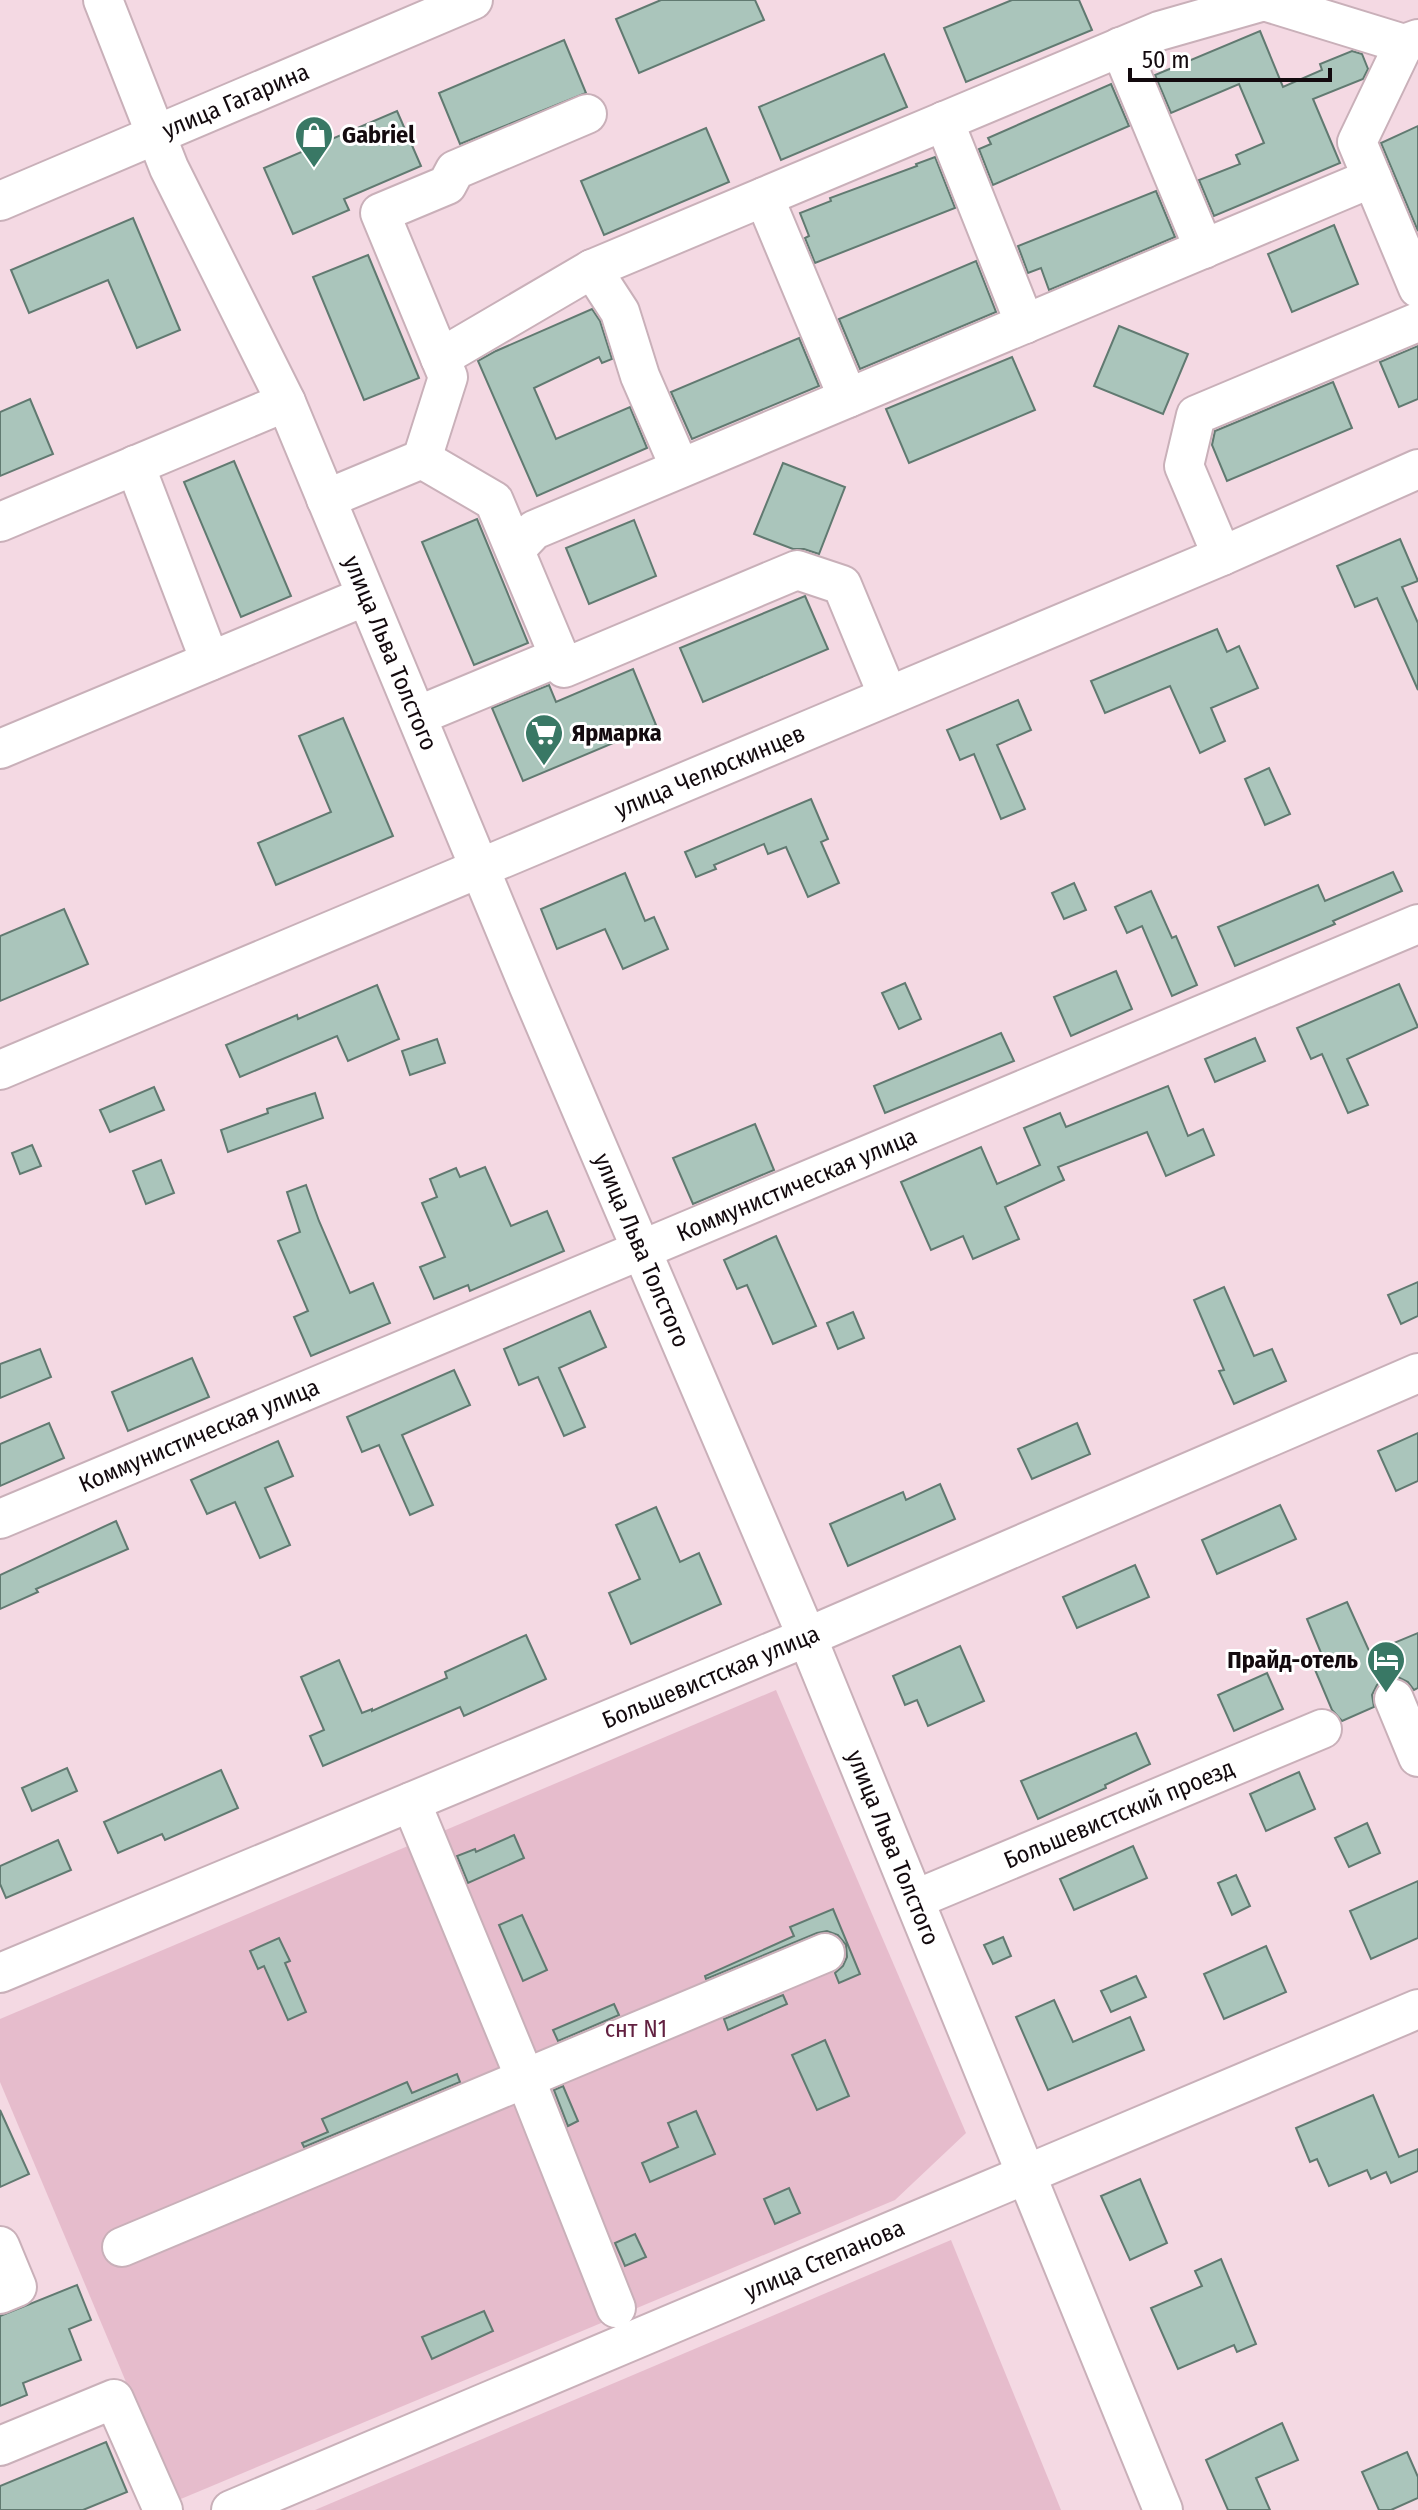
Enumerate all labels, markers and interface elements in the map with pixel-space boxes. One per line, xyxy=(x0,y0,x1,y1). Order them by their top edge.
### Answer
scale bar xyxy=(1130,32,1330,82)
text: 50 m xyxy=(1142,46,1190,74)
street label: улица Гагарина xyxy=(158,57,313,144)
shop icon: Gabriel xyxy=(293,114,335,169)
place label: Gabriel xyxy=(342,121,415,149)
street label: улица Льва Толстого xyxy=(337,552,443,755)
supermarket icon: Ярмарка xyxy=(523,712,565,767)
place label: Ярмарка xyxy=(572,719,662,747)
street label: улица Челюскинцев xyxy=(611,719,809,824)
street label: Коммунистическая улица xyxy=(672,1122,921,1248)
street label: улица Льва Толстого xyxy=(588,1149,695,1352)
street label: Коммунистическая улица xyxy=(75,1373,324,1498)
street label: Большевистская улица xyxy=(598,1619,824,1735)
hotel icon: Прайд-отель xyxy=(1365,1639,1407,1694)
place label: Прайд-отель xyxy=(1227,1646,1359,1674)
street label: улица Льва Толстого xyxy=(841,1746,945,1949)
street label: Большевистский проезд xyxy=(1000,1753,1238,1875)
park label: снт N1 xyxy=(605,2015,667,2043)
street label: улица Степанова xyxy=(740,2213,909,2306)

